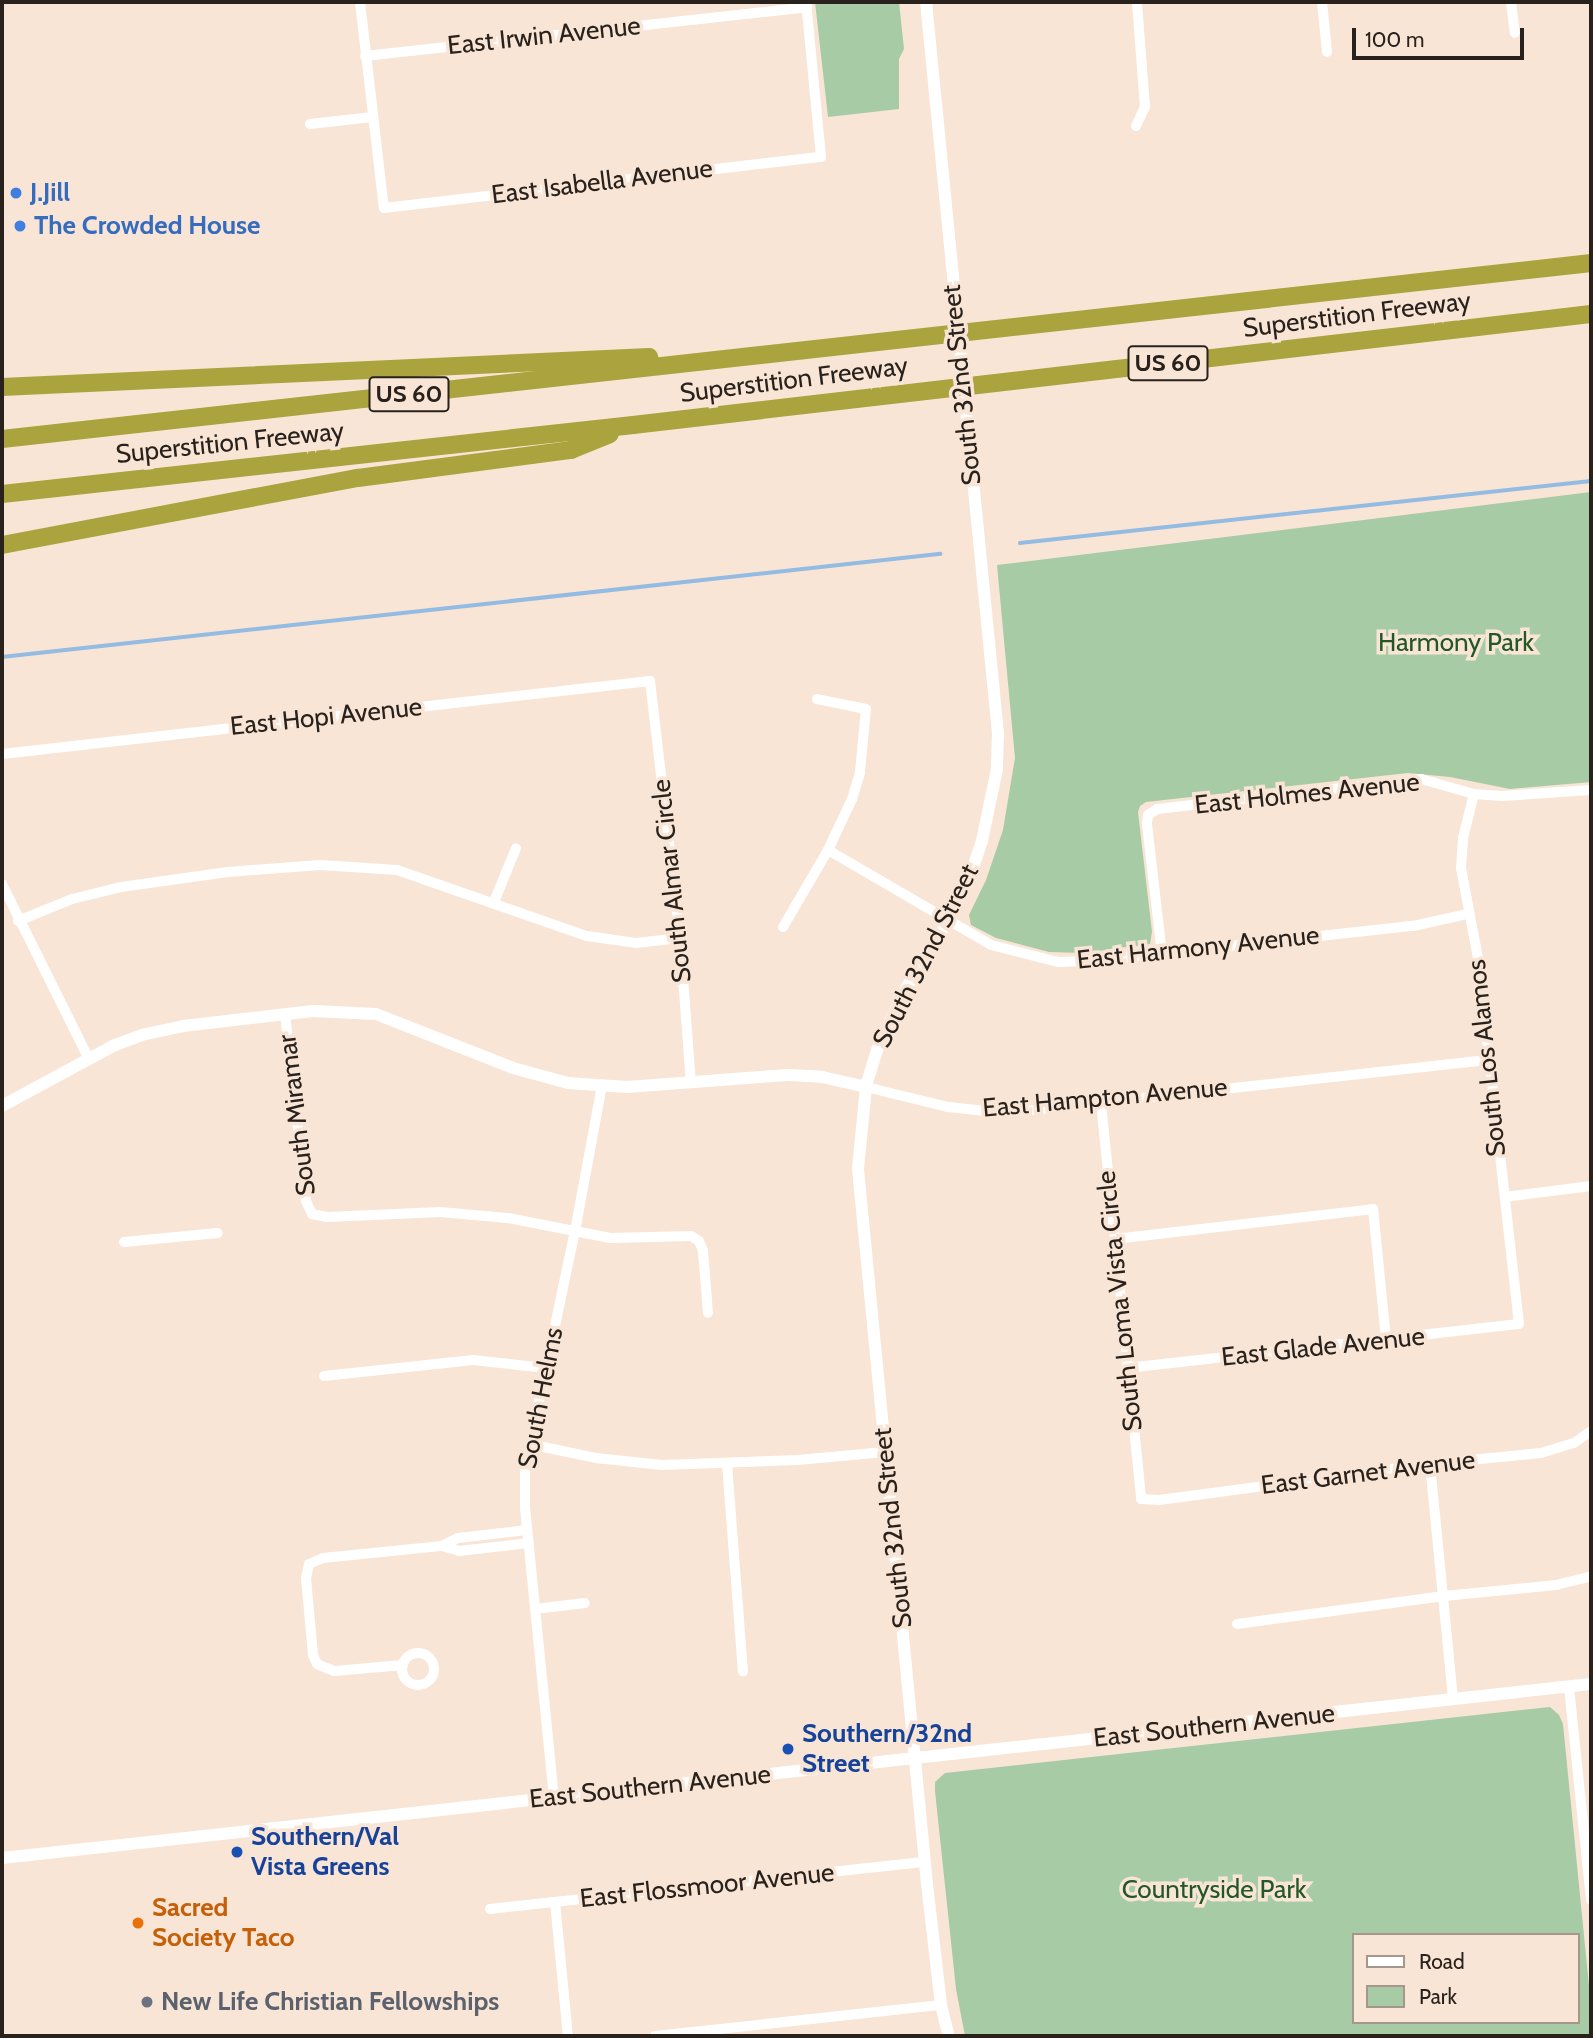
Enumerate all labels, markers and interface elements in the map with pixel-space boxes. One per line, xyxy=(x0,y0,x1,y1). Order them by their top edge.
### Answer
street label: East Irwin Avenue xyxy=(446,10,642,62)
scale bar xyxy=(1355,14,1526,58)
text: 100 m xyxy=(1365,27,1424,52)
street label: East Isabella Avenue xyxy=(490,153,714,211)
place label: J.Jill xyxy=(30,177,70,209)
marker: J.Jill xyxy=(8,185,24,201)
place label: The Crowded House xyxy=(34,210,261,242)
marker: The Crowded House xyxy=(12,218,28,234)
street label: South 32nd Street xyxy=(936,283,988,487)
street label: Superstition Freeway xyxy=(1241,286,1473,344)
road number: US 60 xyxy=(1126,342,1210,384)
street label: Superstition Freeway xyxy=(678,351,910,409)
road number: US 60 xyxy=(367,374,451,414)
street label: Superstition Freeway xyxy=(114,415,346,471)
park label: Harmony Park xyxy=(1378,627,1534,659)
street label: East Hopi Avenue xyxy=(228,691,424,743)
street label: East Holmes Avenue xyxy=(1193,767,1421,821)
street label: South Almar Circle xyxy=(646,778,698,984)
street label: South 32nd Street xyxy=(866,859,986,1053)
street label: East Harmony Avenue xyxy=(1075,920,1321,976)
street label: South Los Alamos xyxy=(1461,958,1513,1158)
street label: South Miramar xyxy=(272,1033,322,1197)
street label: East Hampton Avenue xyxy=(981,1072,1229,1124)
street label: South Loma Vista Circle xyxy=(1091,1169,1149,1433)
street label: East Glade Avenue xyxy=(1220,1321,1426,1373)
street label: South Helms xyxy=(512,1325,570,1471)
street label: South 32nd Street xyxy=(867,1426,919,1630)
street label: East Garnet Avenue xyxy=(1259,1444,1477,1502)
street label: East Southern Avenue xyxy=(1092,1698,1336,1754)
place label: Southern/32nd Street xyxy=(802,1718,972,1780)
marker: Southern/32nd Street xyxy=(780,1741,796,1757)
street label: East Southern Avenue xyxy=(528,1759,772,1815)
place label: Southern/Val Vista Greens xyxy=(251,1821,399,1882)
marker: Southern/Val Vista Greens xyxy=(229,1844,245,1860)
street label: East Flossmoor Avenue xyxy=(578,1857,836,1915)
park label: Countryside Park xyxy=(1122,1874,1306,1906)
place label: Sacred Society Taco xyxy=(152,1892,295,1954)
marker: Sacred Society Taco xyxy=(130,1915,146,1931)
legend xyxy=(1352,1933,1579,2024)
text: Road xyxy=(1419,1949,1465,1974)
text: Park xyxy=(1419,1984,1457,2009)
place label: New Life Christian Fellowships xyxy=(161,1986,499,2018)
marker: New Life Christian Fellowships xyxy=(139,1994,155,2010)

